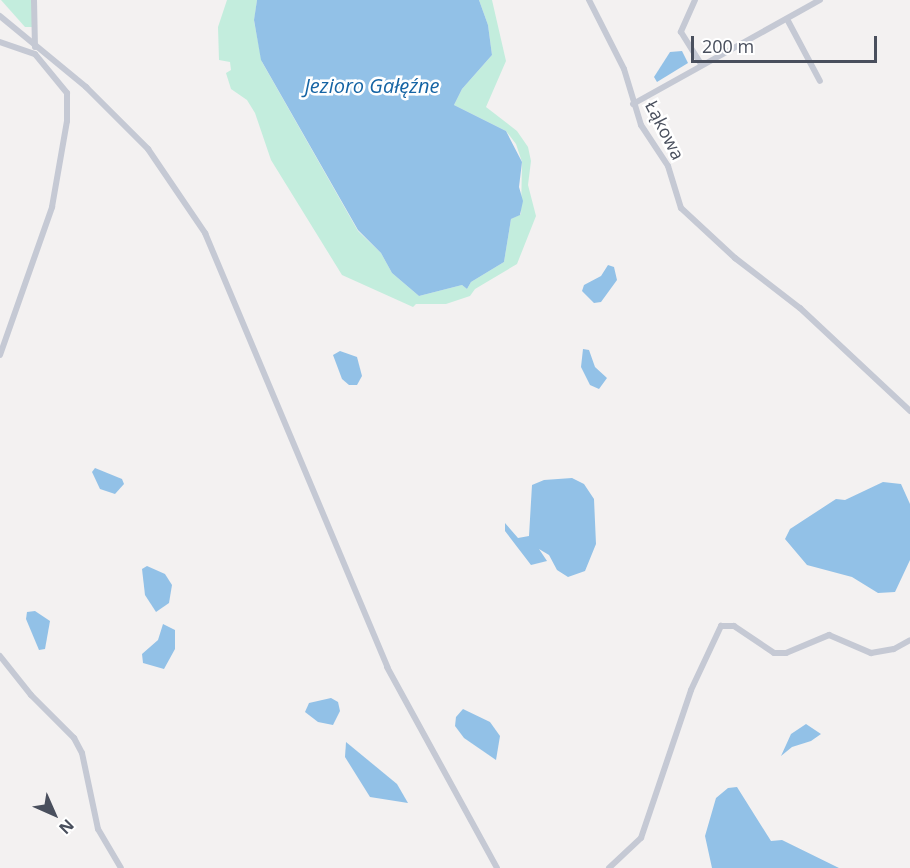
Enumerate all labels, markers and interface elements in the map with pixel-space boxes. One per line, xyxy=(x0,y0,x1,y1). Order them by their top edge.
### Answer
scale bar xyxy=(694,24,880,62)
text: 200 m xyxy=(702,34,754,58)
water label: Jezioro Gałęźne xyxy=(304,73,440,97)
street label: Łąkowa xyxy=(641,97,689,163)
north arrow xyxy=(24,784,84,844)
text: N xyxy=(54,814,79,839)

